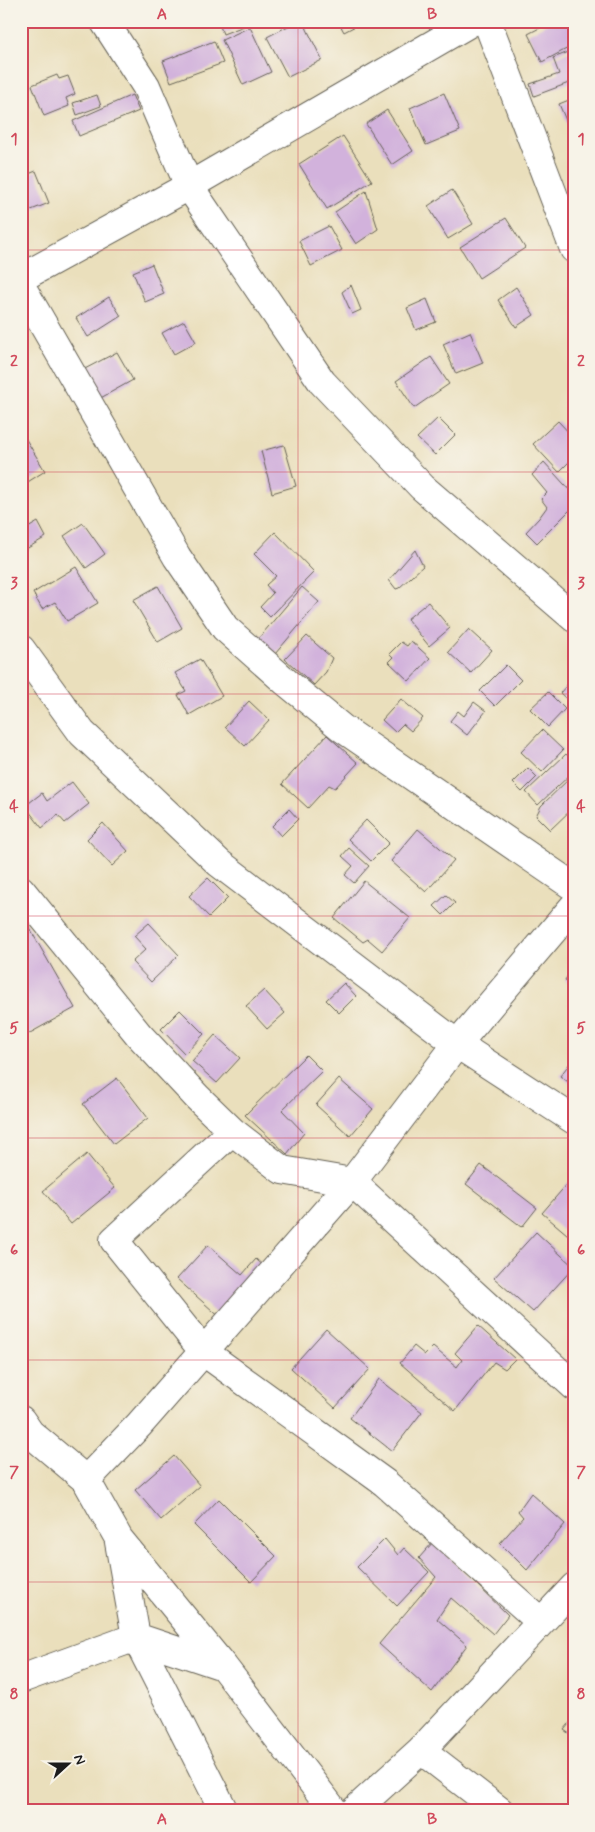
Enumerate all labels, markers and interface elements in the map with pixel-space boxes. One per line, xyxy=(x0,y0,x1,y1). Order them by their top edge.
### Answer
text: A xyxy=(157,4,167,25)
text: B xyxy=(427,4,437,25)
text: 1 xyxy=(10,129,18,150)
text: 1 xyxy=(577,129,585,150)
text: 2 xyxy=(10,351,18,372)
text: 2 xyxy=(577,351,585,372)
text: 3 xyxy=(10,573,18,594)
text: 3 xyxy=(577,573,585,594)
text: 4 xyxy=(9,796,19,817)
text: 4 xyxy=(576,796,586,817)
text: 5 xyxy=(9,1018,19,1039)
text: 5 xyxy=(576,1018,586,1039)
text: 6 xyxy=(10,1240,18,1261)
text: 6 xyxy=(577,1240,585,1261)
text: 7 xyxy=(9,1462,19,1483)
text: 7 xyxy=(576,1462,586,1483)
text: 8 xyxy=(9,1684,19,1705)
text: 8 xyxy=(576,1684,586,1705)
north arrow xyxy=(42,1740,92,1790)
text: N xyxy=(69,1752,89,1767)
text: A xyxy=(157,1809,167,1830)
text: B xyxy=(427,1809,437,1830)

